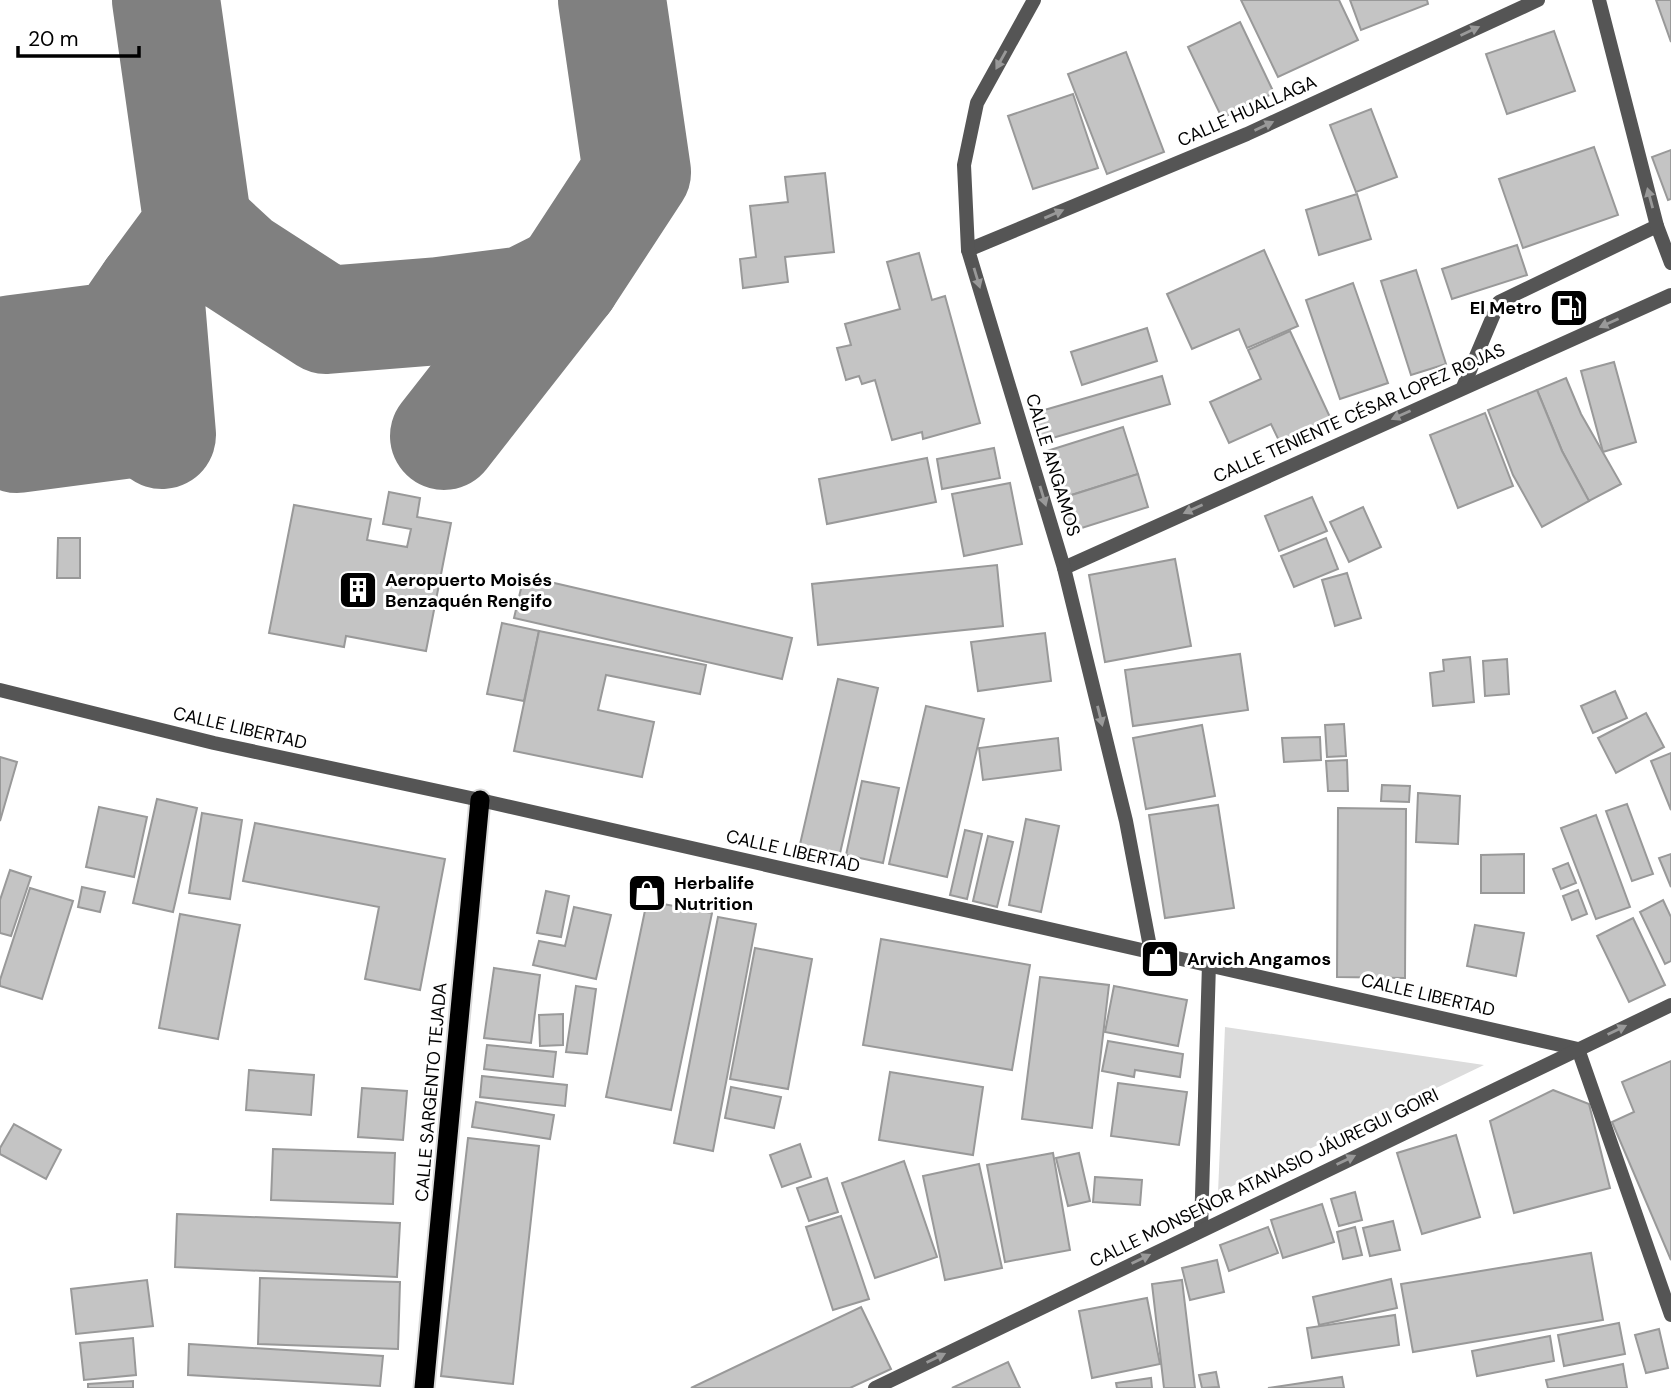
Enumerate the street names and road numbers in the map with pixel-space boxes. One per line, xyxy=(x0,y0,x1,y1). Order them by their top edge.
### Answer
street label: CALLE HUALLAGA xyxy=(1174,70,1320,152)
street label: CALLE TENIENTE CÉSAR LOPEZ ROJAS xyxy=(1209,338,1509,488)
street label: CALLE ANGAMOS xyxy=(1020,391,1086,539)
street label: CALLE LIBERTAD xyxy=(171,701,309,755)
street label: CALLE LIBERTAD xyxy=(724,824,862,878)
street label: CALLE LIBERTAD xyxy=(1359,968,1497,1022)
street label: CALLE SARGENTO TEJADA xyxy=(409,981,453,1203)
street label: CALLE MONSEÑOR ATANASIO JÁUREGUI GOIRI xyxy=(1086,1083,1442,1273)

